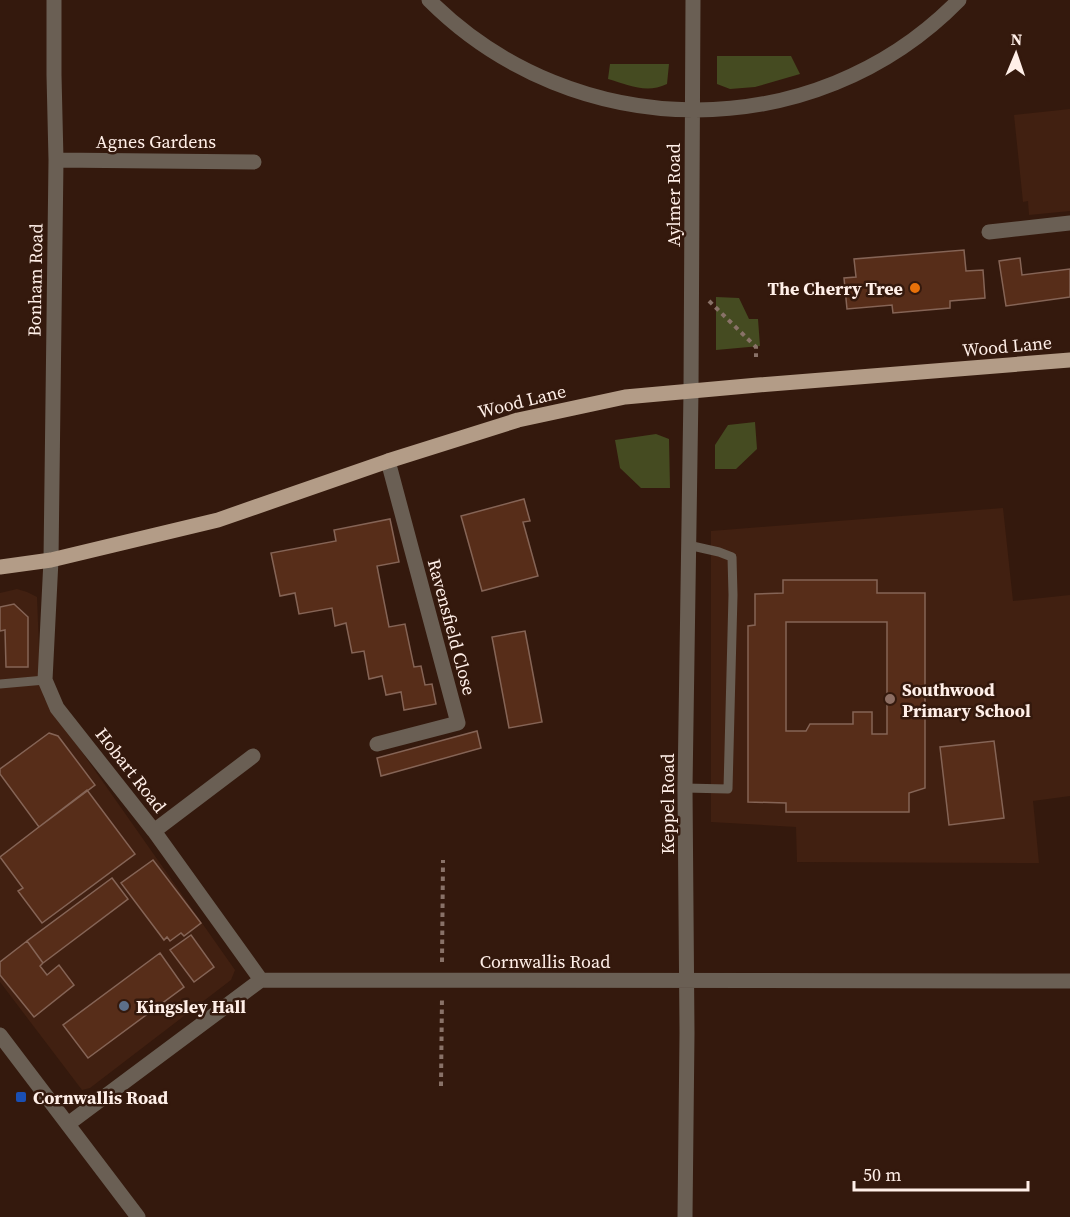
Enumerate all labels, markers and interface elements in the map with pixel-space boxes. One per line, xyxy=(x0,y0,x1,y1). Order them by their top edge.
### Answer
north arrow xyxy=(986,24,1046,84)
text: N xyxy=(1010,28,1023,50)
street label: Agnes Gardens xyxy=(96,129,216,154)
street label: Aylmer Road xyxy=(661,143,686,247)
street label: Bonham Road xyxy=(22,223,48,337)
place label: The Cherry Tree xyxy=(768,276,903,301)
marker: The Cherry Tree xyxy=(908,281,922,295)
street label: Wood Lane xyxy=(961,330,1053,362)
street label: Wood Lane xyxy=(475,378,569,424)
street label: Ravensfield Close xyxy=(422,556,482,698)
place label: Southwood Primary School xyxy=(902,677,1031,723)
marker: Southwood Primary School xyxy=(883,692,897,706)
street label: Hobart Road xyxy=(90,722,172,818)
street label: Keppel Road xyxy=(655,754,680,854)
street label: Cornwallis Road xyxy=(480,949,610,974)
place label: Kingsley Hall xyxy=(136,994,246,1019)
marker: Kingsley Hall xyxy=(117,999,131,1013)
place label: Cornwallis Road xyxy=(33,1085,169,1110)
marker: Cornwallis Road xyxy=(14,1090,28,1104)
scale bar xyxy=(854,1154,1028,1192)
text: 50 m xyxy=(863,1162,901,1187)

